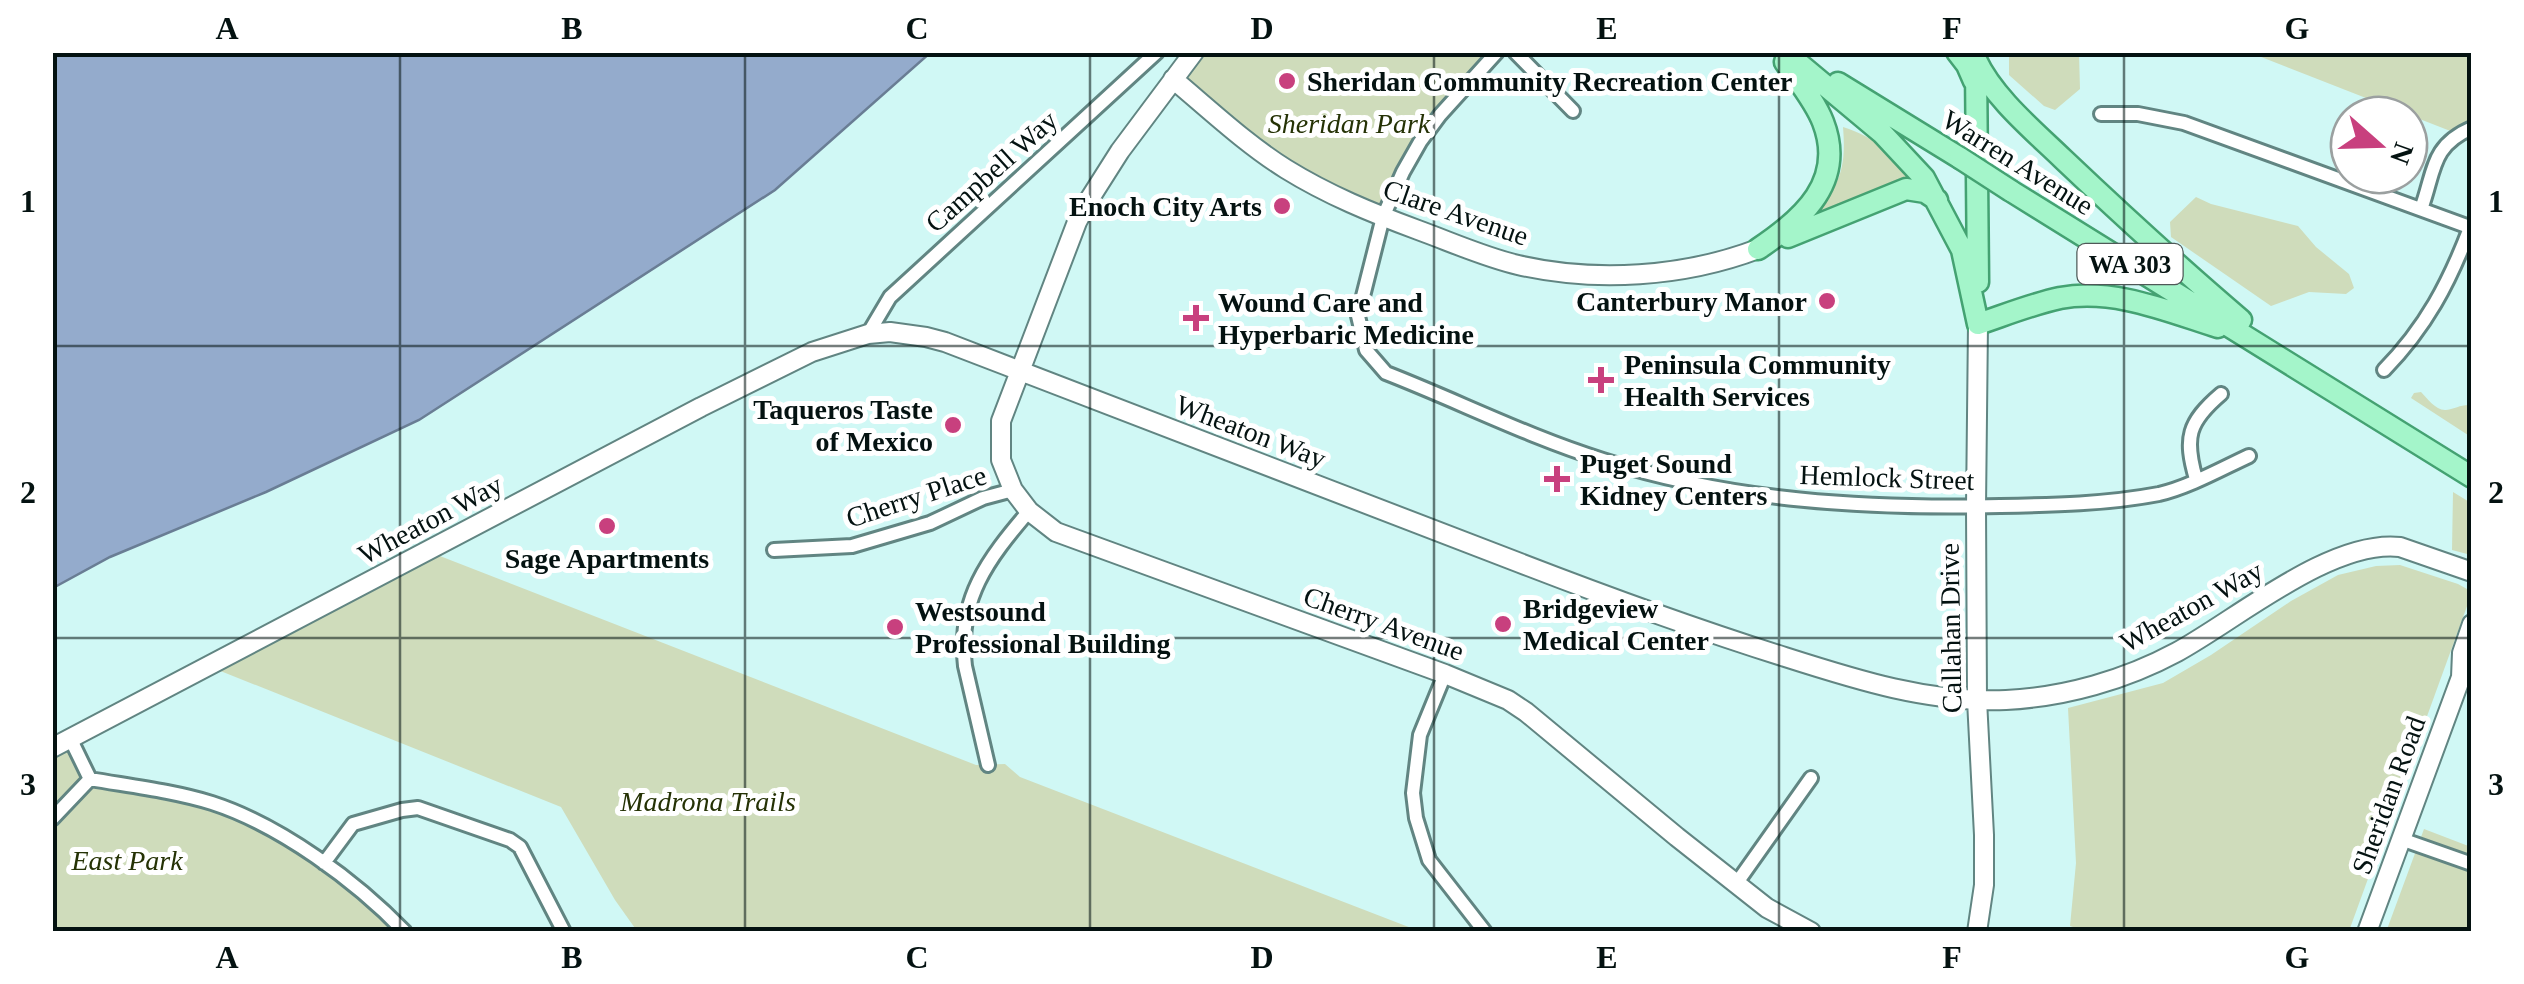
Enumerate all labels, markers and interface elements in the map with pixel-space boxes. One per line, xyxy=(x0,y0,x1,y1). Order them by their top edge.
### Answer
text: A xyxy=(215,10,239,46)
text: B xyxy=(561,10,583,46)
text: C xyxy=(905,10,929,46)
text: D xyxy=(1250,10,1274,46)
text: E xyxy=(1596,10,1618,46)
text: F xyxy=(1942,10,1962,46)
text: G xyxy=(2285,10,2310,46)
place label: Sheridan Community Recreation Center xyxy=(1307,66,1793,97)
marker: Sheridan Community Recreation Center xyxy=(1276,70,1298,92)
north arrow xyxy=(2329,95,2429,195)
street label: Campbell Way xyxy=(919,104,1063,238)
street label: Warren Avenue xyxy=(1937,104,2099,221)
park label: Sheridan Park xyxy=(1268,108,1431,139)
text: N xyxy=(2384,139,2420,168)
street label: Clare Avenue xyxy=(1379,173,1532,252)
text: 1 xyxy=(20,183,36,219)
text: 1 xyxy=(2488,183,2504,219)
place label: Enoch City Arts xyxy=(1069,191,1262,222)
marker: Enoch City Arts xyxy=(1271,195,1293,217)
road number: WA 303 xyxy=(2078,244,2182,284)
place label: Canterbury Manor xyxy=(1576,286,1807,317)
place label: Wound Care and Hyperbaric Medicine xyxy=(1218,287,1474,350)
marker: Canterbury Manor xyxy=(1816,290,1838,312)
marker: Wound Care and Hyperbaric Medicine xyxy=(1183,305,1209,331)
place label: Peninsula Community Health Services xyxy=(1624,349,1891,412)
marker: Peninsula Community Health Services xyxy=(1588,367,1614,393)
street label: Wheaton Way xyxy=(1171,389,1330,474)
place label: Taqueros Taste of Mexico xyxy=(753,394,933,457)
marker: Taqueros Taste of Mexico xyxy=(942,414,964,436)
place label: Puget Sound Kidney Centers xyxy=(1580,448,1768,511)
street label: Cherry Place xyxy=(842,459,990,534)
street label: Hemlock Street xyxy=(1799,459,1975,496)
marker: Puget Sound Kidney Centers xyxy=(1544,466,1570,492)
street label: Wheaton Way xyxy=(353,469,507,570)
text: 2 xyxy=(20,474,36,510)
text: 2 xyxy=(2488,474,2504,510)
marker: Sage Apartments xyxy=(596,515,618,537)
place label: Sage Apartments xyxy=(505,543,709,574)
street label: Callahan Drive xyxy=(1934,543,1967,713)
street label: Wheaton Way xyxy=(2115,555,2268,658)
street label: Cherry Avenue xyxy=(1299,580,1468,667)
place label: Bridgeview Medical Center xyxy=(1523,593,1709,656)
place label: Westsound Professional Building xyxy=(915,596,1170,659)
marker: Bridgeview Medical Center xyxy=(1492,613,1514,635)
marker: Westsound Professional Building xyxy=(884,616,906,638)
street label: Sheridan Road xyxy=(2346,712,2431,878)
text: 3 xyxy=(20,766,36,802)
text: 3 xyxy=(2488,766,2504,802)
park label: Madrona Trails xyxy=(619,786,796,817)
park label: East Park xyxy=(70,845,183,876)
text: A xyxy=(215,939,239,975)
text: B xyxy=(561,939,583,975)
text: C xyxy=(905,939,929,975)
text: D xyxy=(1250,939,1274,975)
text: E xyxy=(1596,939,1618,975)
text: F xyxy=(1942,939,1962,975)
text: G xyxy=(2285,939,2310,975)

